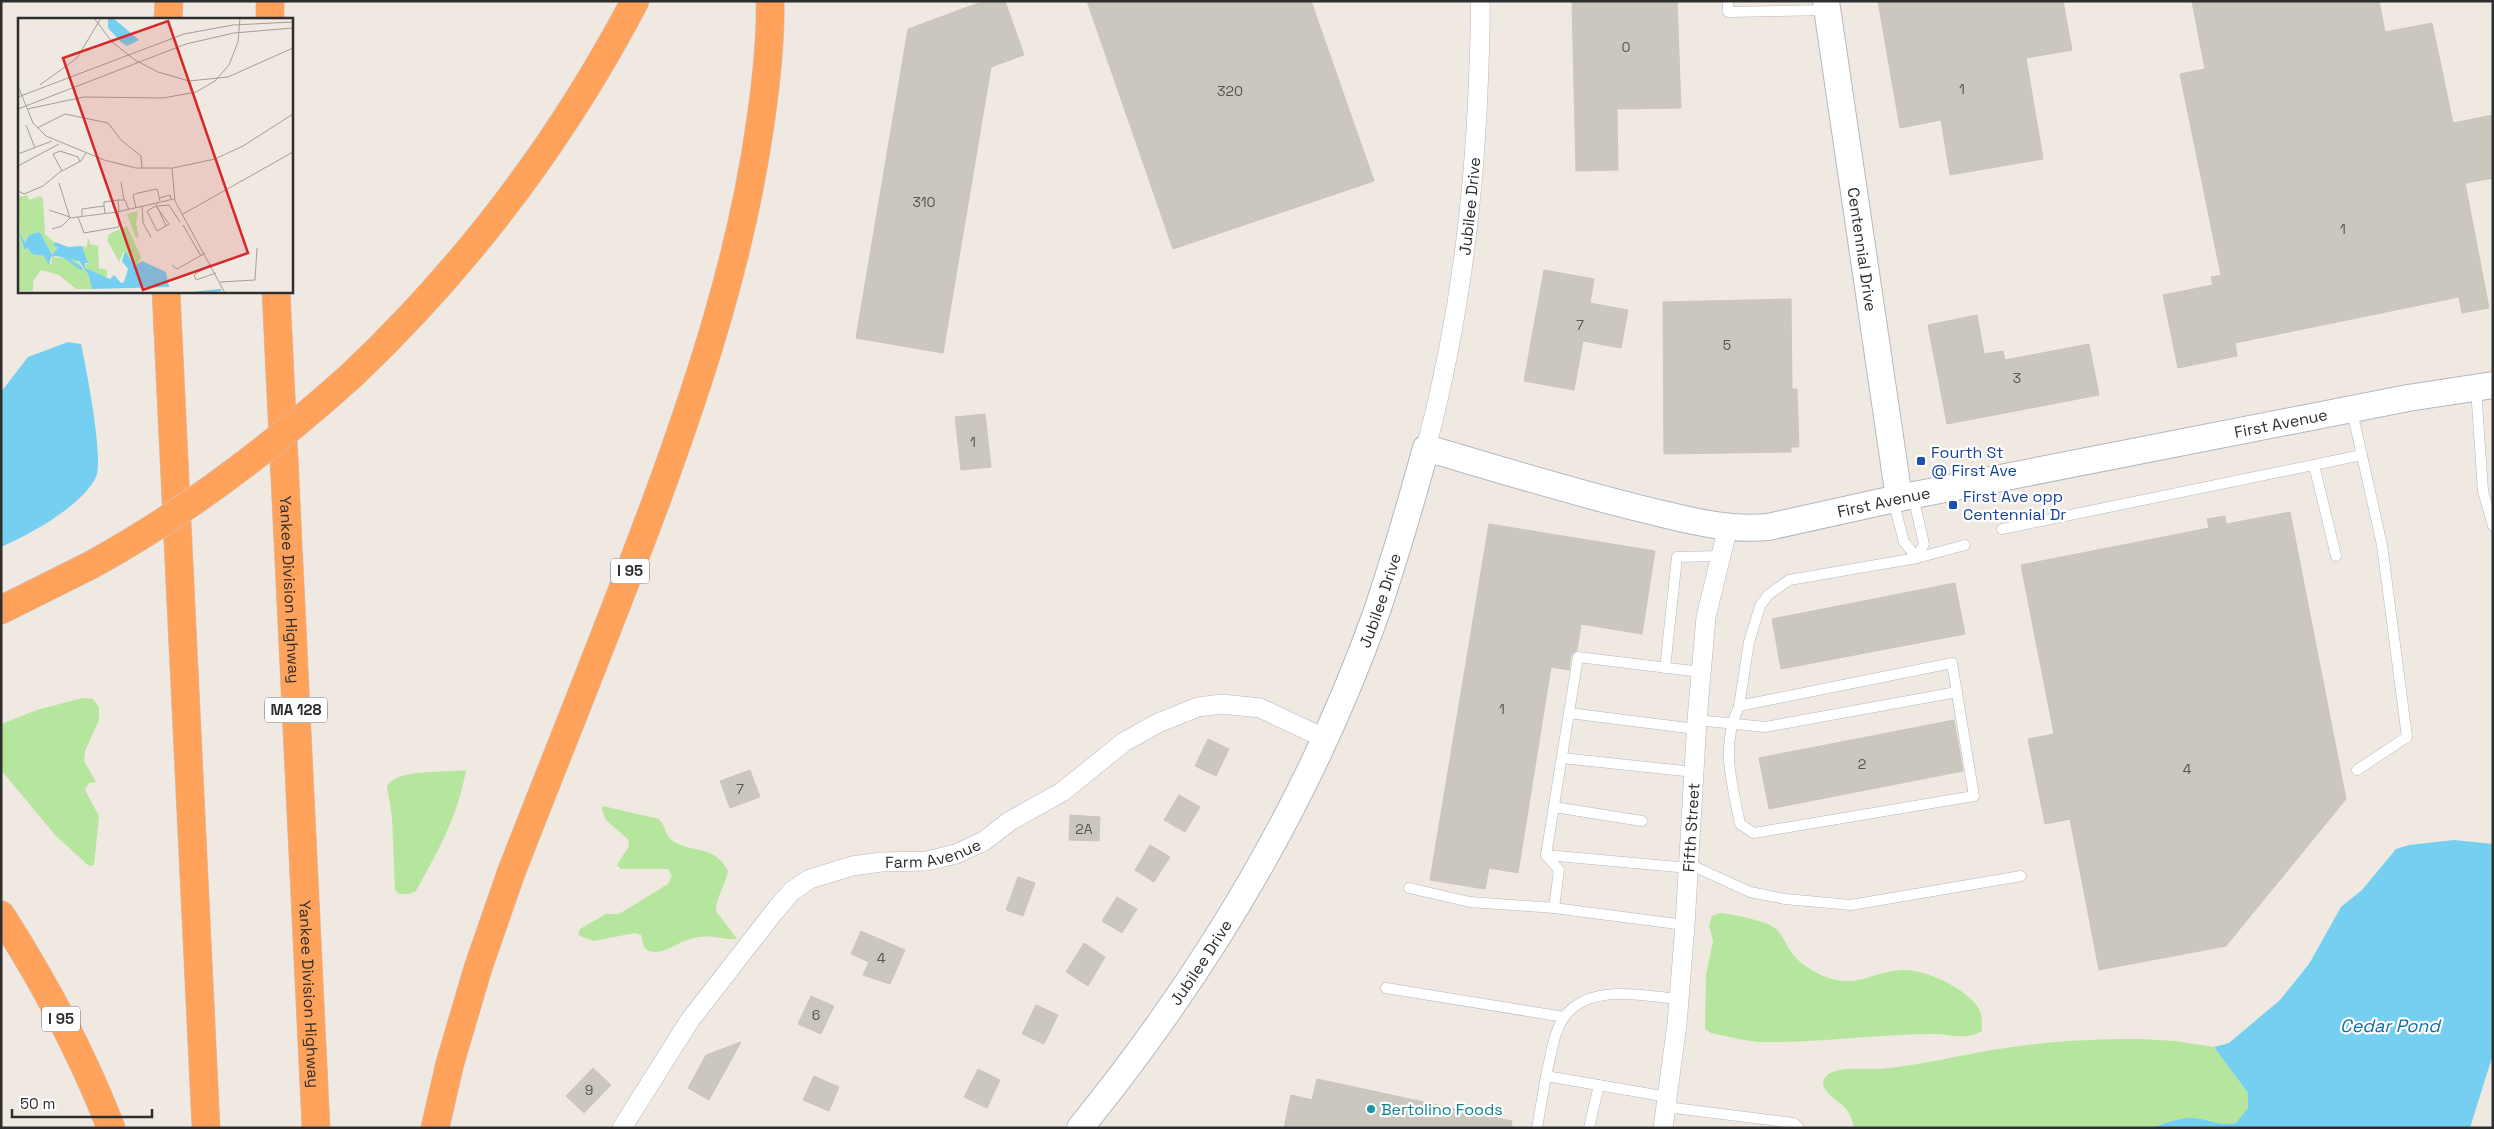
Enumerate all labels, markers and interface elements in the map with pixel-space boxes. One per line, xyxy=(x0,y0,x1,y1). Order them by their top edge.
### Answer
inset map xyxy=(18,18,292,292)
house number: 0 xyxy=(1622,38,1631,56)
house number: 1 xyxy=(1959,80,1965,98)
house number: 320 xyxy=(1217,82,1243,100)
street label: Jubilee Drive xyxy=(1454,156,1485,257)
street label: Centennial Drive xyxy=(1843,186,1881,313)
house number: 310 xyxy=(912,193,936,211)
house number: 1 xyxy=(2340,220,2346,238)
house number: 7 xyxy=(1576,316,1584,334)
house number: 5 xyxy=(1723,336,1731,354)
house number: 3 xyxy=(2013,369,2021,387)
street label: First Avenue xyxy=(2233,404,2329,443)
house number: 1 xyxy=(970,433,976,451)
place label: Fourth St @ First Ave xyxy=(1931,442,2017,481)
marker: Fourth St @ First Ave xyxy=(1915,455,1927,467)
street label: First Avenue xyxy=(1835,482,1932,522)
place label: First Ave opp Centennial Dr xyxy=(1963,486,2066,525)
street label: Yankee Division Highway xyxy=(275,495,305,684)
marker: First Ave opp Centennial Dr xyxy=(1947,499,1959,511)
street label: Jubilee Drive xyxy=(1354,551,1406,651)
road number: I 95 xyxy=(611,558,649,584)
road number: MA 128 xyxy=(265,698,327,722)
house number: 1 xyxy=(1499,700,1505,718)
house number: 2 xyxy=(1858,755,1866,773)
house number: 4 xyxy=(2183,760,2192,778)
house number: 7 xyxy=(736,780,744,798)
street label: Fifth Street xyxy=(1678,782,1704,873)
house number: 2A xyxy=(1075,820,1093,838)
street label: Farm Avenue xyxy=(885,834,984,873)
street label: Yankee Division Highway xyxy=(294,900,324,1089)
street label: Jubilee Drive xyxy=(1165,916,1237,1010)
house number: 4 xyxy=(877,949,886,967)
road number: I 95 xyxy=(42,1006,80,1032)
house number: 6 xyxy=(812,1006,820,1024)
water label: Cedar Pond xyxy=(2340,1014,2442,1037)
house number: 9 xyxy=(585,1081,593,1099)
scale bar xyxy=(12,1086,152,1118)
text: 50 m xyxy=(20,1094,55,1113)
place label: Bertolino Foods xyxy=(1381,1099,1503,1120)
marker: Bertolino Foods xyxy=(1365,1103,1377,1115)

